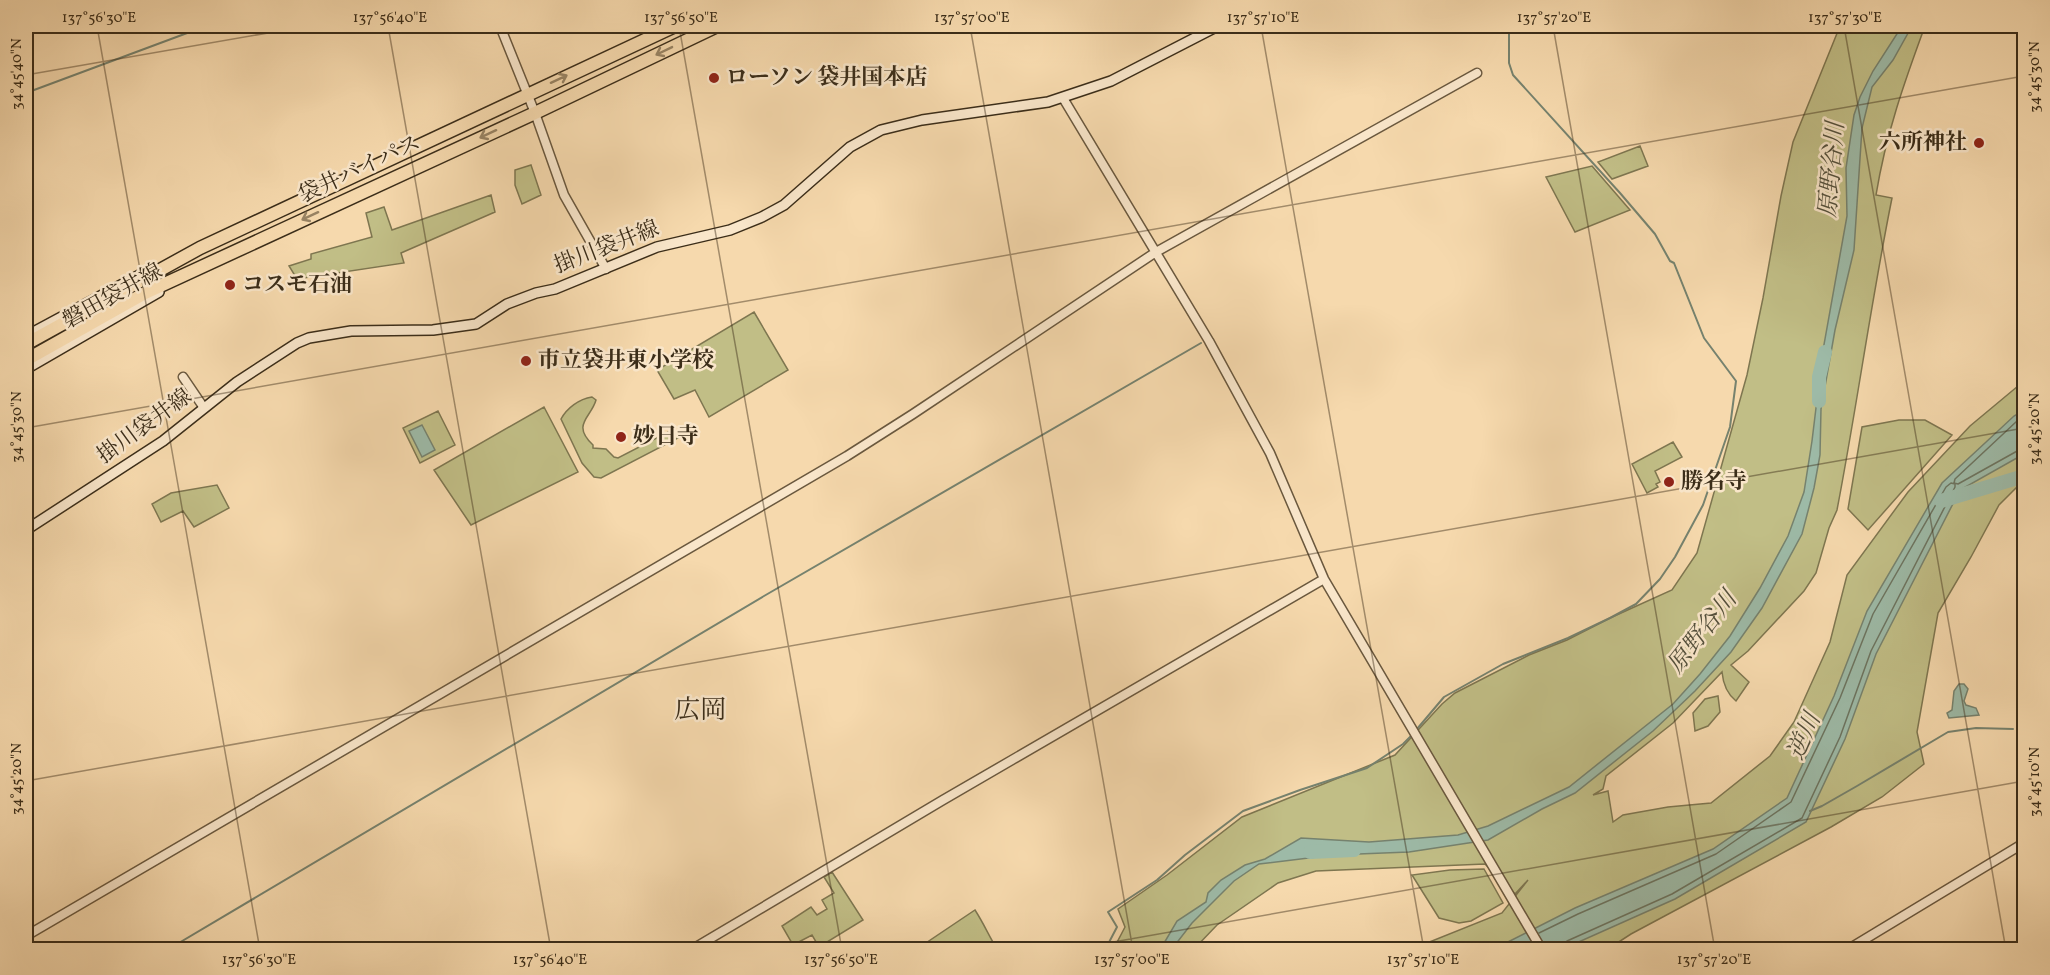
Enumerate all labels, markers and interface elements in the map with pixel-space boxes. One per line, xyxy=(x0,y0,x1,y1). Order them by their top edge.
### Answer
text: 137°56'30"E xyxy=(62,8,136,29)
text: 137°56'40"E xyxy=(353,8,427,29)
text: 137°56'50"E xyxy=(644,8,718,29)
text: 137°57'00"E xyxy=(934,8,1010,29)
text: 137°57'10"E xyxy=(1227,8,1299,29)
text: 137°57'20"E xyxy=(1517,8,1591,29)
text: 137°57'30"E xyxy=(1808,8,1882,29)
text: 34°45'40"N xyxy=(7,38,28,110)
text: 34°45'30"N xyxy=(2025,41,2046,113)
one-way arrow xyxy=(655,45,673,57)
place label: ローソン 袋井国本店 xyxy=(726,63,928,94)
marker: ローソン 袋井国本店 xyxy=(707,71,721,85)
one-way arrow xyxy=(550,73,568,85)
water label: 原野谷川 xyxy=(1812,118,1854,219)
street label: 袋井バイパス xyxy=(294,128,426,212)
place label: 六所神社 xyxy=(1879,128,1967,159)
one-way arrow xyxy=(479,129,497,141)
marker: 六所神社 xyxy=(1972,136,1986,150)
one-way arrow xyxy=(302,210,320,222)
street label: 掛川袋井線 xyxy=(550,214,664,282)
street label: 磐田袋井線 xyxy=(57,257,169,337)
place label: コスモ石油 xyxy=(242,270,352,301)
marker: コスモ石油 xyxy=(223,278,237,292)
place label: 市立袋井東小学校 xyxy=(538,346,714,377)
marker: 市立袋井東小学校 xyxy=(519,354,533,368)
street label: 掛川袋井線 xyxy=(91,382,199,472)
text: 34°45'30"N xyxy=(7,391,28,463)
text: 34°45'20"N xyxy=(2025,393,2046,465)
place label: 妙日寺 xyxy=(633,422,699,453)
marker: 妙日寺 xyxy=(614,430,628,444)
place label: 勝名寺 xyxy=(1681,467,1747,498)
marker: 勝名寺 xyxy=(1662,475,1676,489)
water label: 原野谷川 xyxy=(1660,582,1748,681)
district label: 広岡 xyxy=(674,693,726,729)
water label: 逆川 xyxy=(1780,705,1832,766)
text: 34°45'20"N xyxy=(7,743,28,815)
text: 34°45'10"N xyxy=(2025,747,2046,817)
text: 137°56'30"E xyxy=(222,950,296,971)
text: 137°56'40"E xyxy=(513,950,587,971)
text: 137°56'50"E xyxy=(804,950,878,971)
text: 137°57'00"E xyxy=(1094,950,1170,971)
text: 137°57'10"E xyxy=(1387,950,1459,971)
text: 137°57'20"E xyxy=(1677,950,1751,971)

